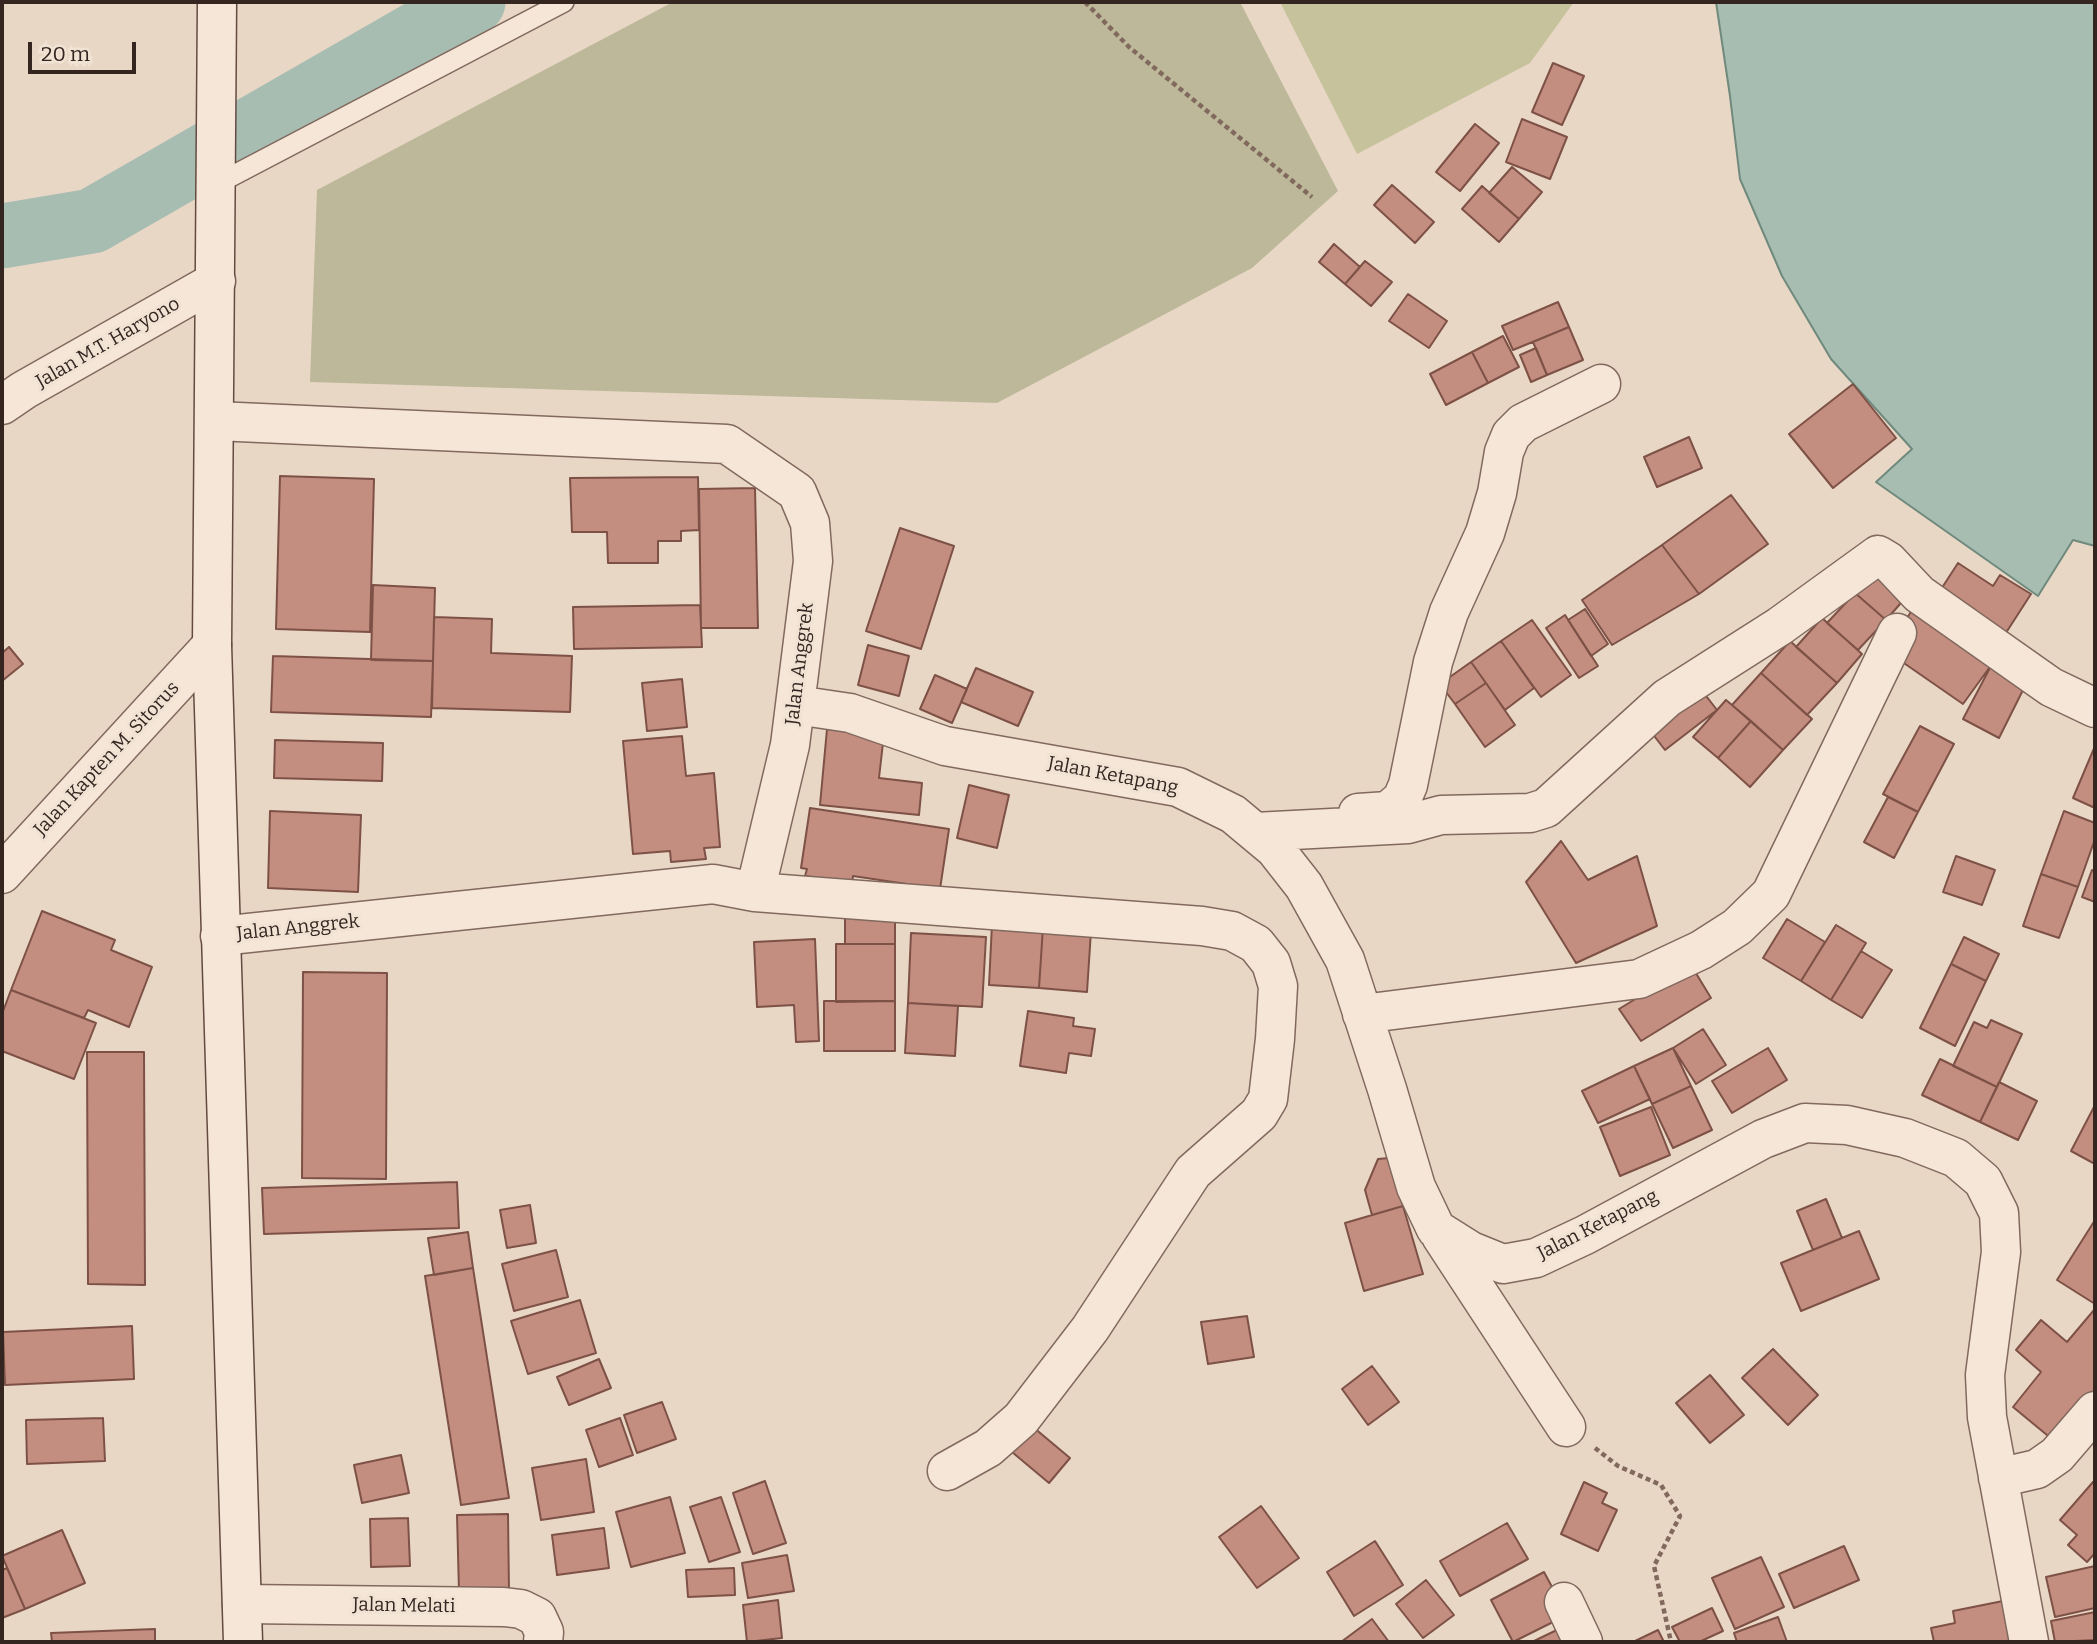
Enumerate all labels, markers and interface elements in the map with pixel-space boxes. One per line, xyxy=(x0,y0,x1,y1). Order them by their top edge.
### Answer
scale bar xyxy=(32,28,140,72)
text: 20 m xyxy=(41,41,90,67)
street label: Jalan M.T. Haryono xyxy=(32,293,184,393)
street label: Jalan Anggrek xyxy=(781,602,819,726)
street label: Jalan Kapten M. Sitorus xyxy=(29,677,185,841)
street label: Jalan Ketapang xyxy=(1046,752,1180,800)
street label: Jalan Anggrek xyxy=(236,910,360,946)
street label: Jalan Ketapang xyxy=(1534,1185,1662,1265)
street label: Jalan Melati xyxy=(352,1594,456,1618)

